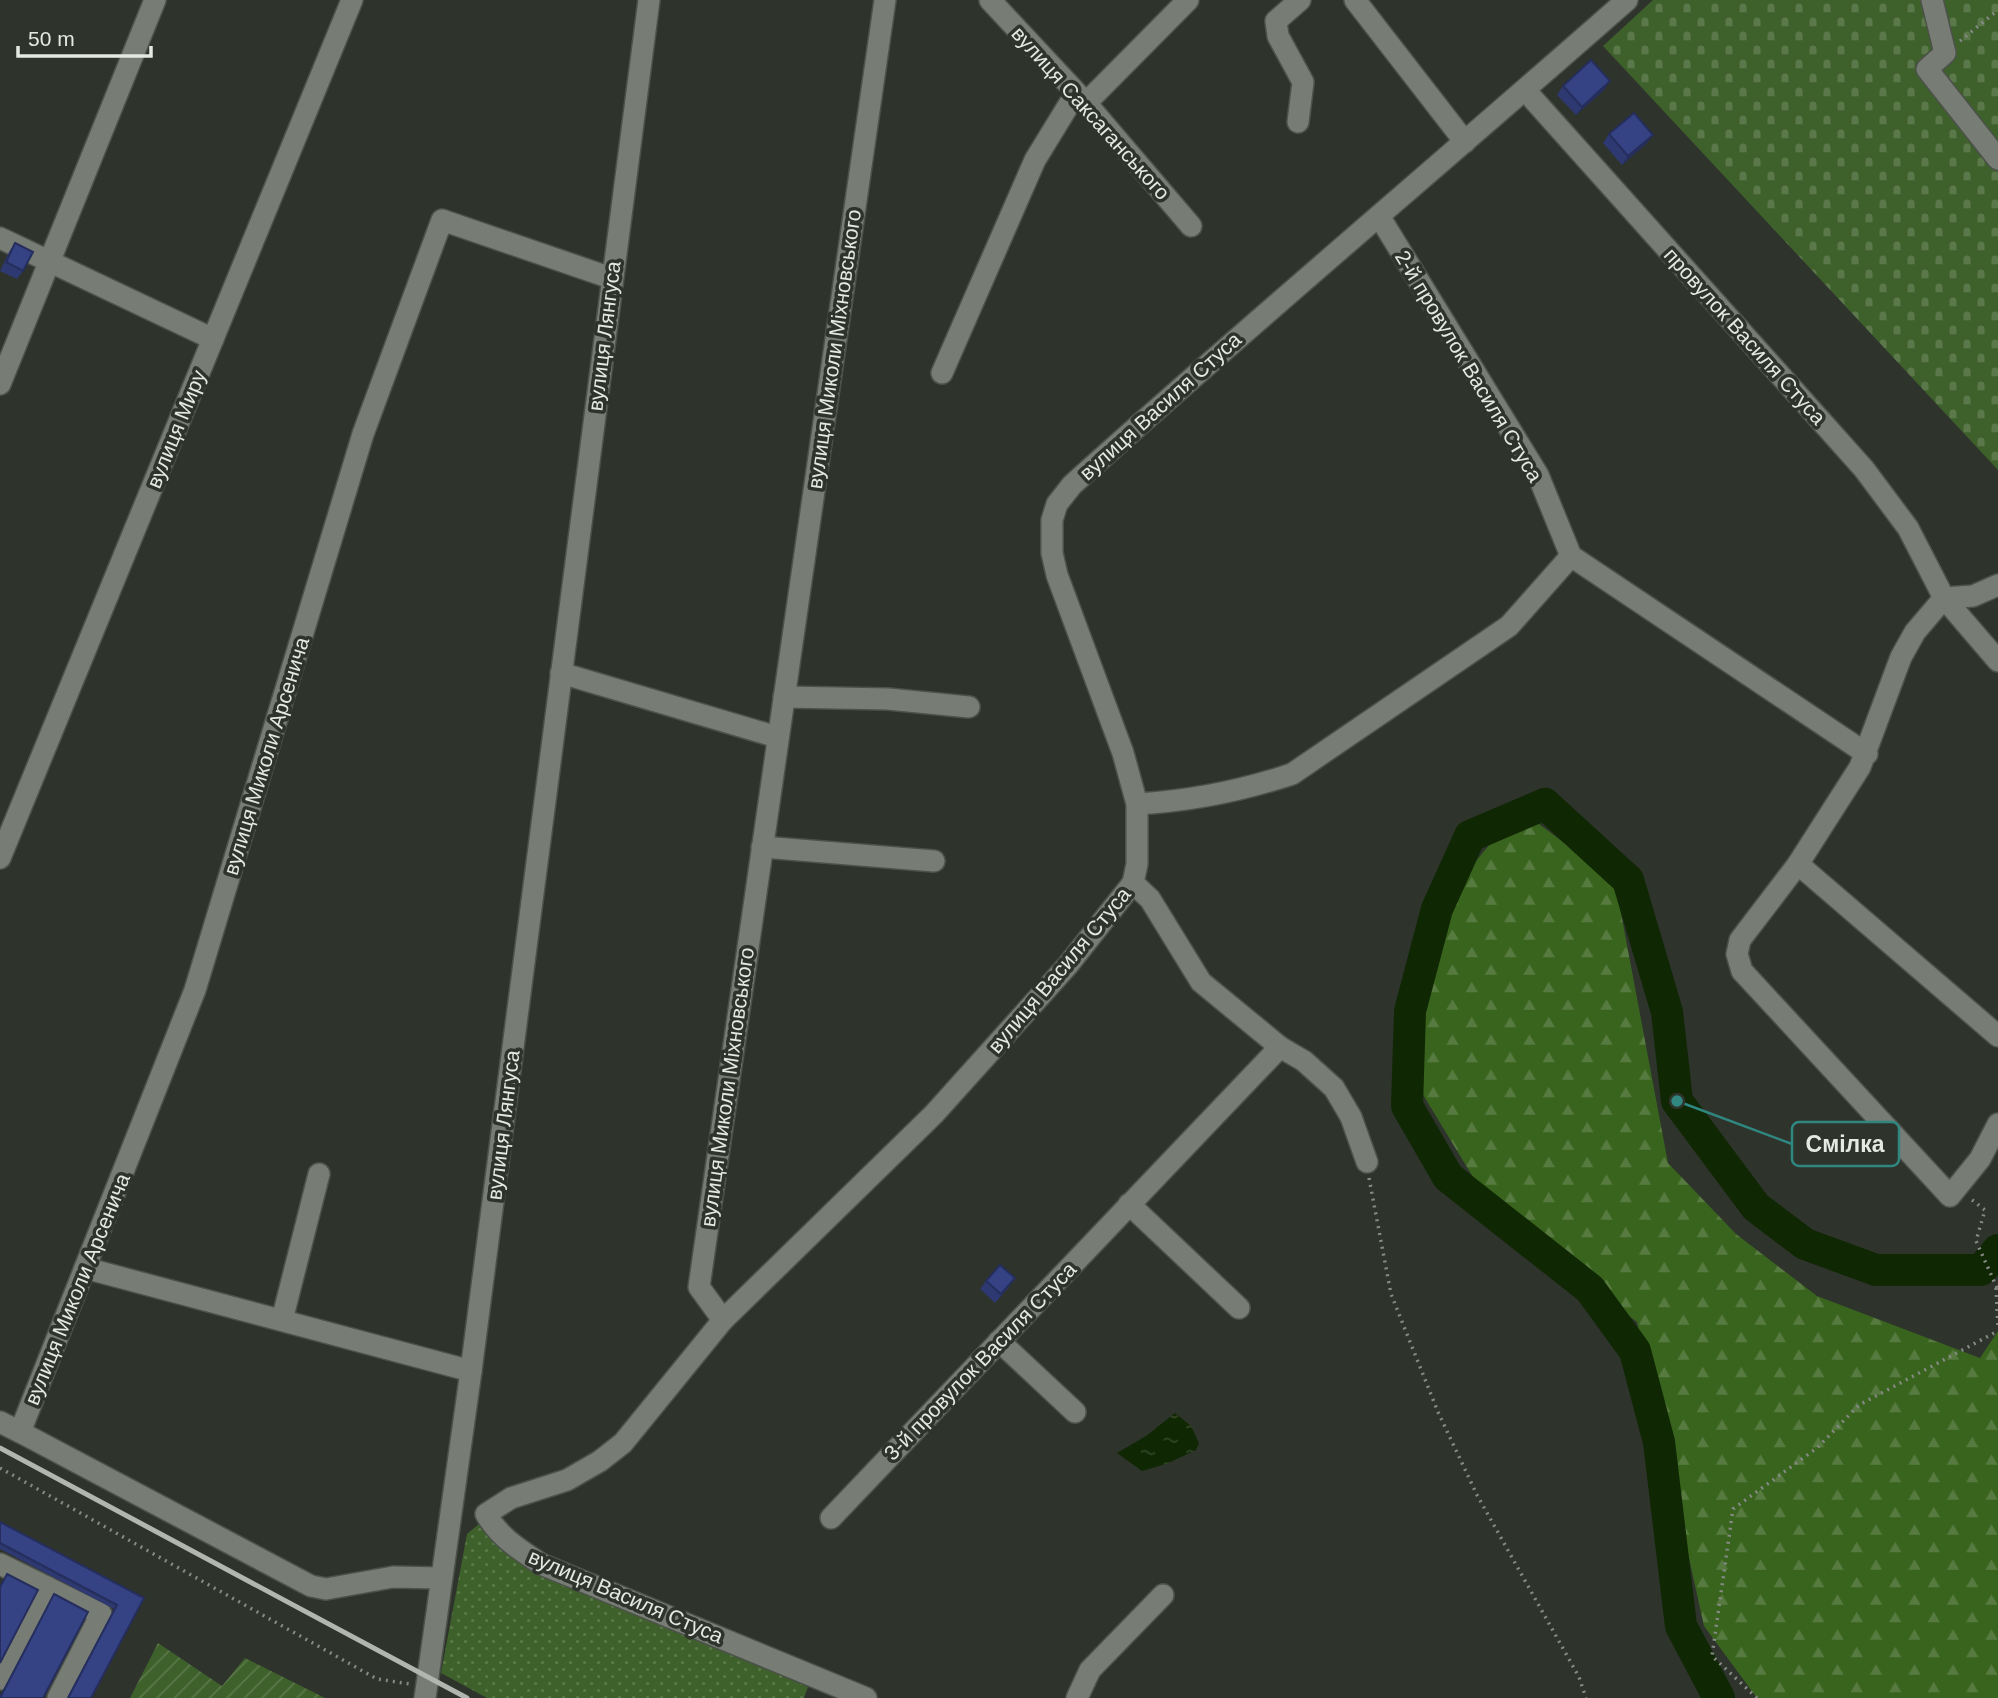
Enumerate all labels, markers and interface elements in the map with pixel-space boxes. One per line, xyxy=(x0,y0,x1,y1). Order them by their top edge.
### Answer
scale bar xyxy=(18,14,150,58)
street label: вулиця Саксаганського xyxy=(1007,22,1175,204)
text: 50 m xyxy=(28,27,75,50)
street label: вулиця Миколи Міхновського xyxy=(803,208,865,490)
street label: провулок Василя Стуса xyxy=(1660,243,1831,429)
street label: 2-й провулок Василя Стуса xyxy=(1391,246,1547,486)
street label: вулиця Лянгуса xyxy=(583,259,625,412)
street label: вулиця Василя Стуса xyxy=(1075,327,1246,484)
street label: вулиця Миру xyxy=(142,366,210,491)
street label: вулиця Миколи Арсенича xyxy=(219,634,313,878)
street label: вулиця Василя Стуса xyxy=(983,882,1135,1057)
street label: вулиця Миколи Міхновського xyxy=(696,946,758,1228)
street label: вулиця Лянгуса xyxy=(482,1048,524,1201)
callout: Смілка xyxy=(1792,1122,1899,1166)
text: Смілка xyxy=(1806,1131,1885,1157)
street label: вулиця Миколи Арсенича xyxy=(20,1170,134,1408)
street label: 3-й провулок Василя Стуса xyxy=(879,1257,1081,1465)
street label: вулиця Василя Стуса xyxy=(525,1545,727,1648)

